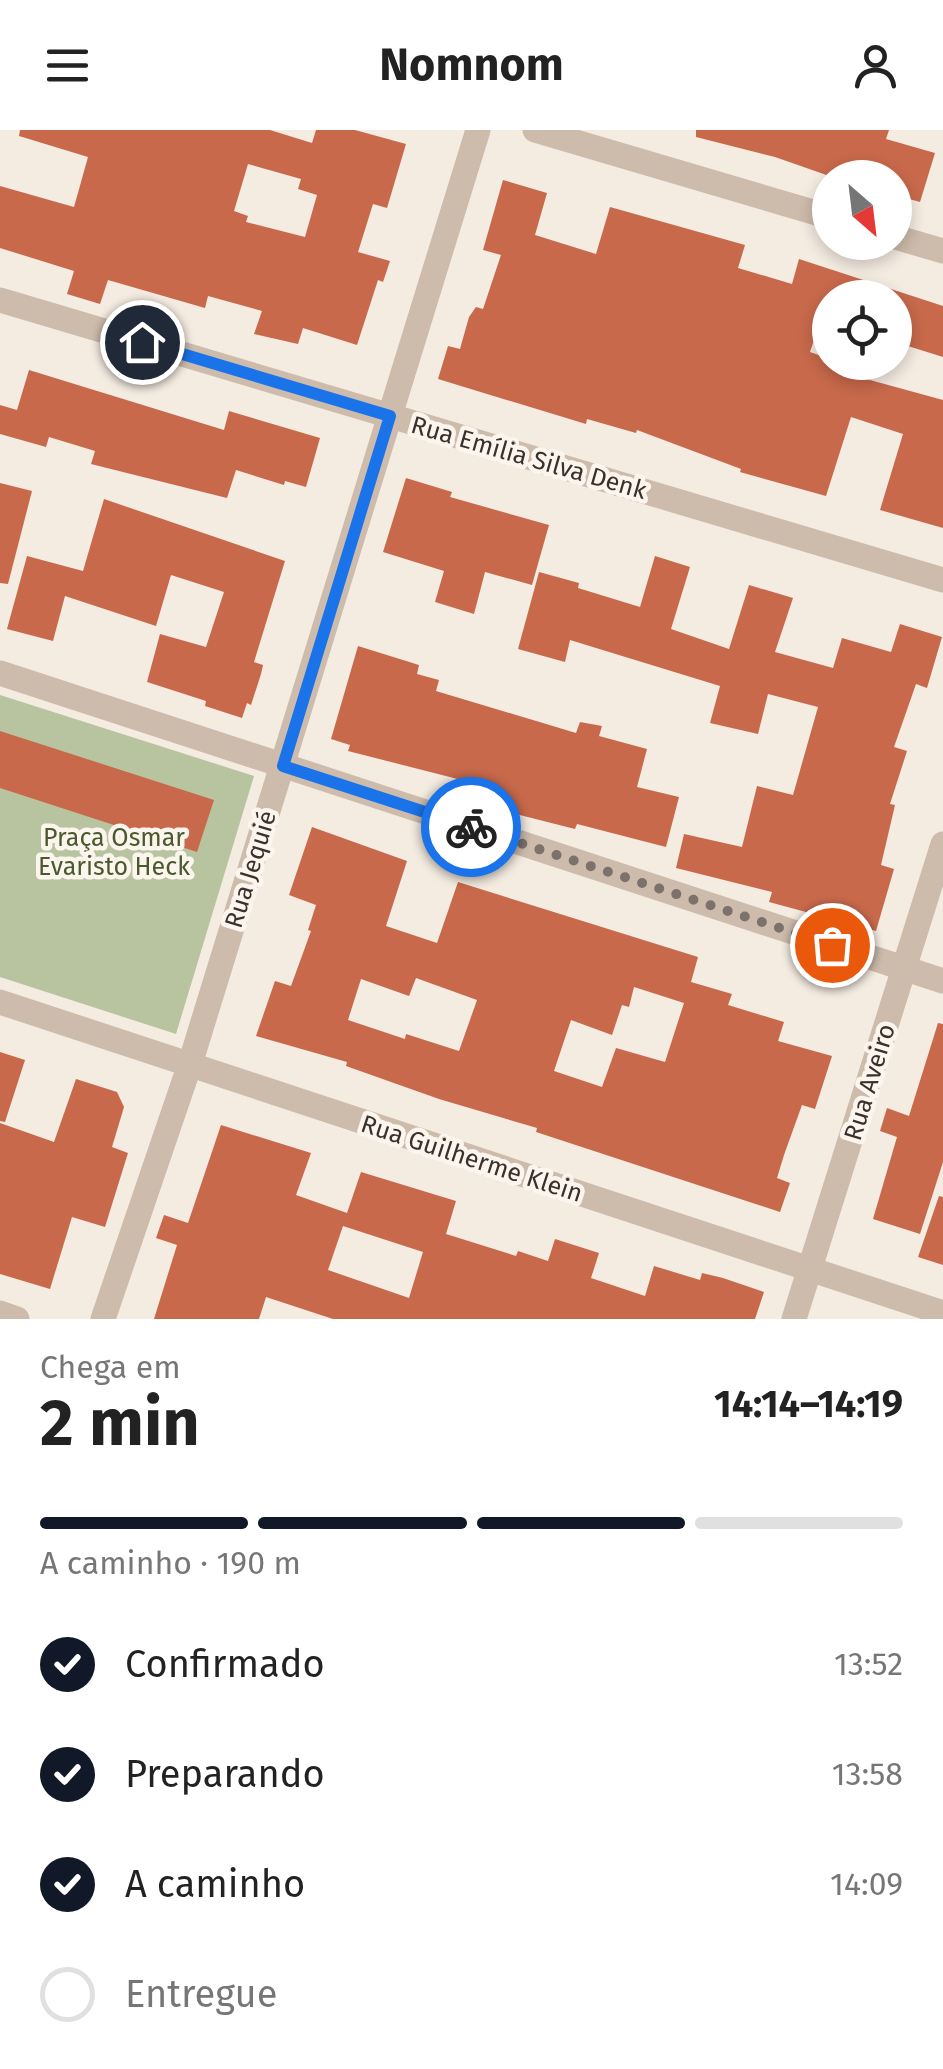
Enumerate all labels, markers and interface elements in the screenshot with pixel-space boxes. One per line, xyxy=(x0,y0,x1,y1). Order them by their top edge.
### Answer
icon: menu xyxy=(40,38,95,93)
text: Nomnom xyxy=(379,38,564,92)
icon: person xyxy=(848,38,903,93)
north arrow xyxy=(812,160,912,260)
map controls xyxy=(812,160,912,380)
button: locate xyxy=(812,280,912,380)
pin xyxy=(100,300,185,385)
icon: home xyxy=(115,315,170,370)
street label: Rua Emília Silva Denk xyxy=(408,410,650,506)
courier xyxy=(421,777,521,877)
icon: bike xyxy=(444,800,499,855)
street label: Rua Jequié xyxy=(219,807,283,932)
park label: Praça Osmar Evaristo Heck xyxy=(38,823,190,882)
pin xyxy=(790,903,875,988)
icon: bag xyxy=(805,918,860,973)
street label: Rua Aveiro xyxy=(838,1020,902,1144)
street label: Rua Guilherme Klein xyxy=(357,1109,586,1209)
text: Chega em xyxy=(40,1348,181,1386)
text: 14:14–14:19 xyxy=(714,1381,903,1427)
text: 2 min xyxy=(40,1384,200,1462)
text: A caminho · 190 m xyxy=(40,1544,301,1582)
icon: check xyxy=(40,1637,95,1692)
text: Confirmado xyxy=(125,1641,325,1687)
text: 13:52 xyxy=(834,1645,903,1683)
icon: check xyxy=(40,1747,95,1802)
text: Preparando xyxy=(125,1751,325,1797)
text: 13:58 xyxy=(832,1755,903,1793)
icon: check xyxy=(40,1857,95,1912)
text: A caminho xyxy=(125,1861,305,1907)
text: 14:09 xyxy=(830,1865,903,1903)
text: Entregue xyxy=(125,1971,277,2017)

